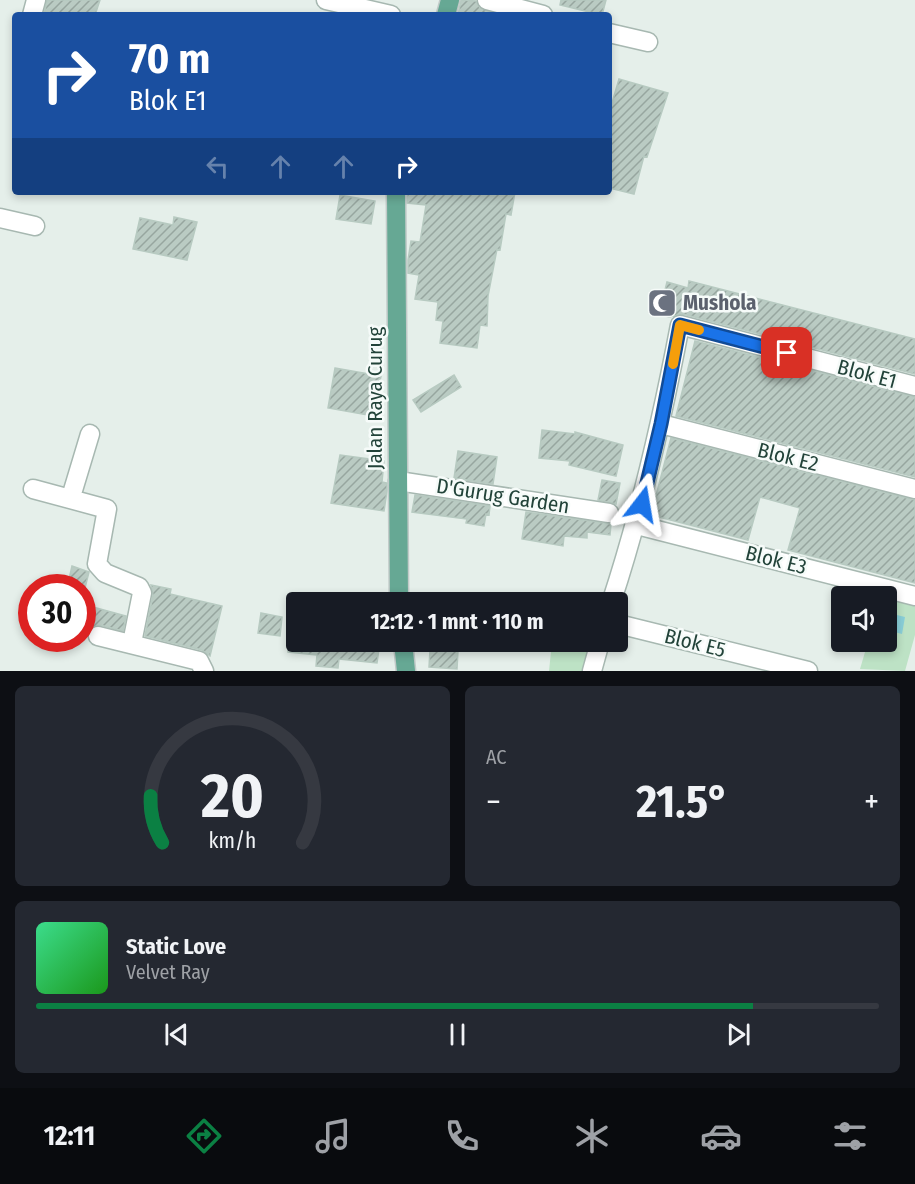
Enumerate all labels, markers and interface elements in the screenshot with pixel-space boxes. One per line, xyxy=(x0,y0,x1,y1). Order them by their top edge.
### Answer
text: 70 m xyxy=(129,34,210,84)
icon: right xyxy=(30,36,108,114)
text: Blok E1 xyxy=(129,85,206,117)
icon: left xyxy=(201,150,234,183)
icon: ahead xyxy=(264,150,297,183)
icon: ahead xyxy=(327,150,360,183)
icon: right xyxy=(390,150,423,183)
mosque icon: Mushola xyxy=(646,287,678,319)
place label: Mushola xyxy=(683,290,757,316)
street label: Jalan Raya Curug xyxy=(362,327,388,469)
pin xyxy=(761,327,812,378)
icon: arrive xyxy=(770,336,803,369)
street label: Blok E1 xyxy=(835,354,899,394)
street label: Blok E2 xyxy=(755,437,821,477)
position arrow xyxy=(610,472,674,536)
street label: D'Gurug Garden xyxy=(435,473,571,519)
street label: Blok E3 xyxy=(743,540,809,580)
speed limit sign: 30 xyxy=(18,574,96,652)
map controls xyxy=(831,586,897,652)
button: sound xyxy=(831,586,897,652)
text: 12:12 · 1 mnt · 110 m xyxy=(370,608,544,635)
street label: Blok E5 xyxy=(662,623,728,663)
text: AC xyxy=(486,745,506,769)
text: 20 xyxy=(200,759,264,834)
text: 21.5° xyxy=(636,775,729,829)
text: − xyxy=(486,782,501,822)
text: + xyxy=(864,782,879,822)
text: km/h xyxy=(209,828,256,854)
text: Static Love xyxy=(126,933,226,960)
text: Velvet Ray xyxy=(126,960,210,984)
icon: previous xyxy=(160,1018,193,1051)
icon: pause xyxy=(441,1018,474,1051)
icon: next xyxy=(722,1018,755,1051)
icon: directions xyxy=(183,1115,225,1157)
icon: music xyxy=(312,1115,354,1157)
icon: phone xyxy=(441,1115,483,1157)
icon: climate xyxy=(571,1115,613,1157)
icon: car xyxy=(700,1115,742,1157)
icon: filters xyxy=(829,1115,871,1157)
text: 12:11 xyxy=(44,1120,95,1152)

